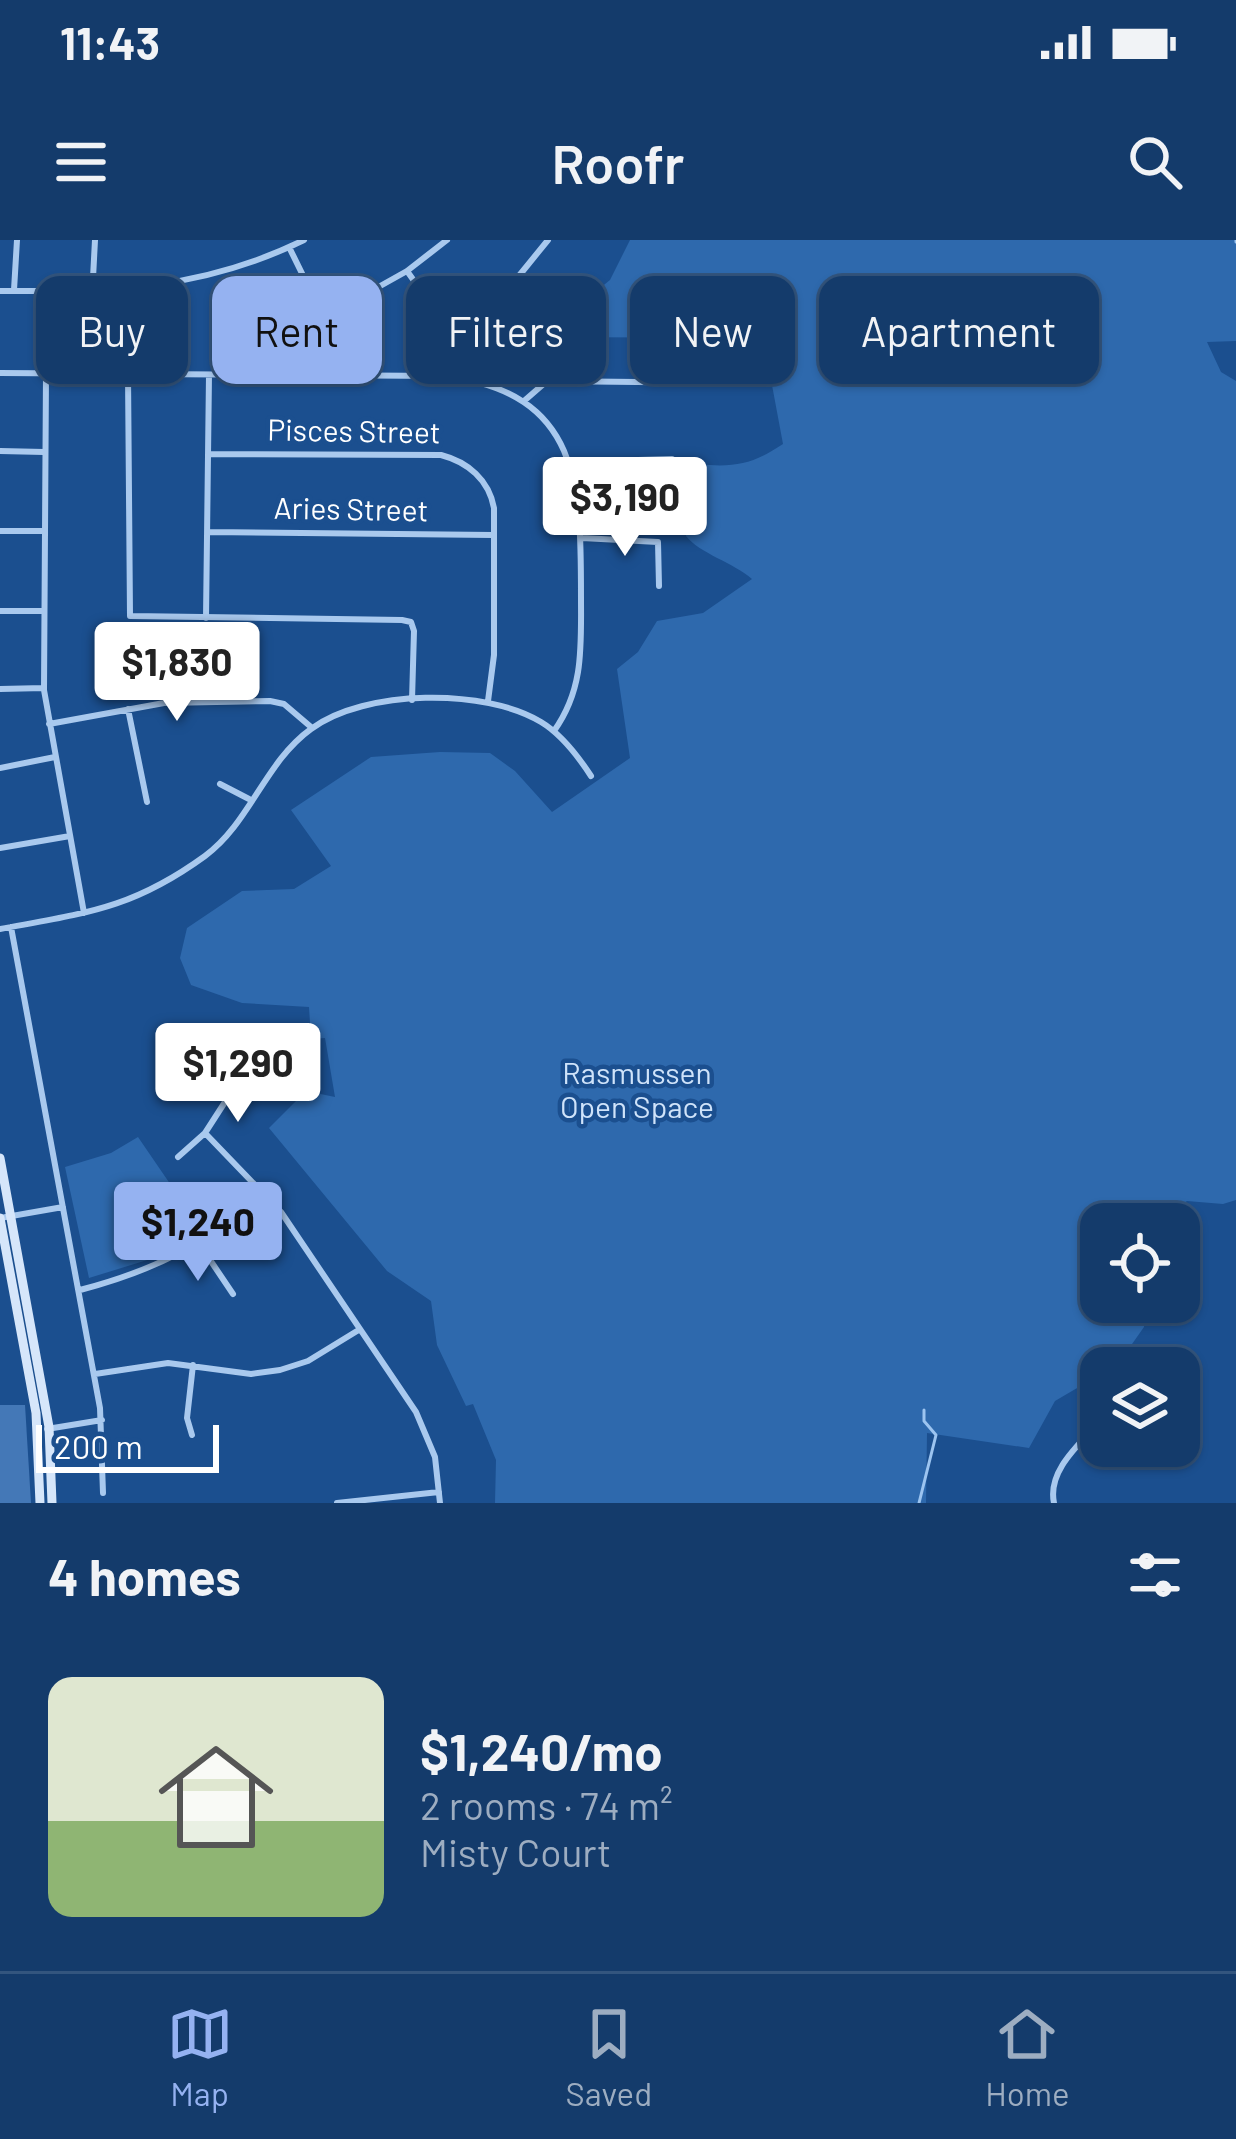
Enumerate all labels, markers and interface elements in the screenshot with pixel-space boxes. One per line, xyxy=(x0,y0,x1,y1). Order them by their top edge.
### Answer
text: 11:43 xyxy=(60,15,160,69)
icon: menu xyxy=(48,129,114,195)
icon: search xyxy=(1122,129,1188,195)
text: Roofr xyxy=(552,130,684,195)
chip: Buy xyxy=(36,276,188,384)
chip: Rent xyxy=(212,276,382,384)
chip: Filters xyxy=(406,276,606,384)
chip: New xyxy=(630,276,795,384)
chip: Apartment xyxy=(819,276,1099,384)
street label: Pisces Street xyxy=(267,410,441,450)
pin: $3,190 xyxy=(527,457,723,559)
text: $3,190 xyxy=(570,472,680,519)
street label: Aries Street xyxy=(273,489,429,527)
pin: $1,830 xyxy=(79,622,275,724)
text: $1,830 xyxy=(122,637,232,684)
pin: $1,290 xyxy=(140,1023,336,1125)
text: $1,290 xyxy=(182,1038,294,1085)
park label: Rasmussen Open Space xyxy=(560,1054,714,1124)
pin: $1,240 xyxy=(100,1182,296,1284)
text: $1,240 xyxy=(141,1197,255,1244)
map controls xyxy=(1080,1203,1200,1467)
button: locate xyxy=(1080,1203,1200,1323)
button: layers xyxy=(1080,1347,1200,1467)
scale bar xyxy=(36,1419,219,1472)
text: 200 m xyxy=(54,1426,143,1466)
icon: filters xyxy=(1122,1542,1188,1608)
text: 4 homes xyxy=(48,1545,241,1606)
text: $1,240/mo xyxy=(420,1720,663,1781)
icon: home xyxy=(144,1725,288,1869)
text: 2 rooms · 74 m² xyxy=(420,1781,673,1828)
text: Misty Court xyxy=(420,1828,611,1875)
tab: Map xyxy=(167,2001,233,2113)
tab: Saved xyxy=(566,2001,652,2113)
tab: Home xyxy=(985,2001,1069,2113)

